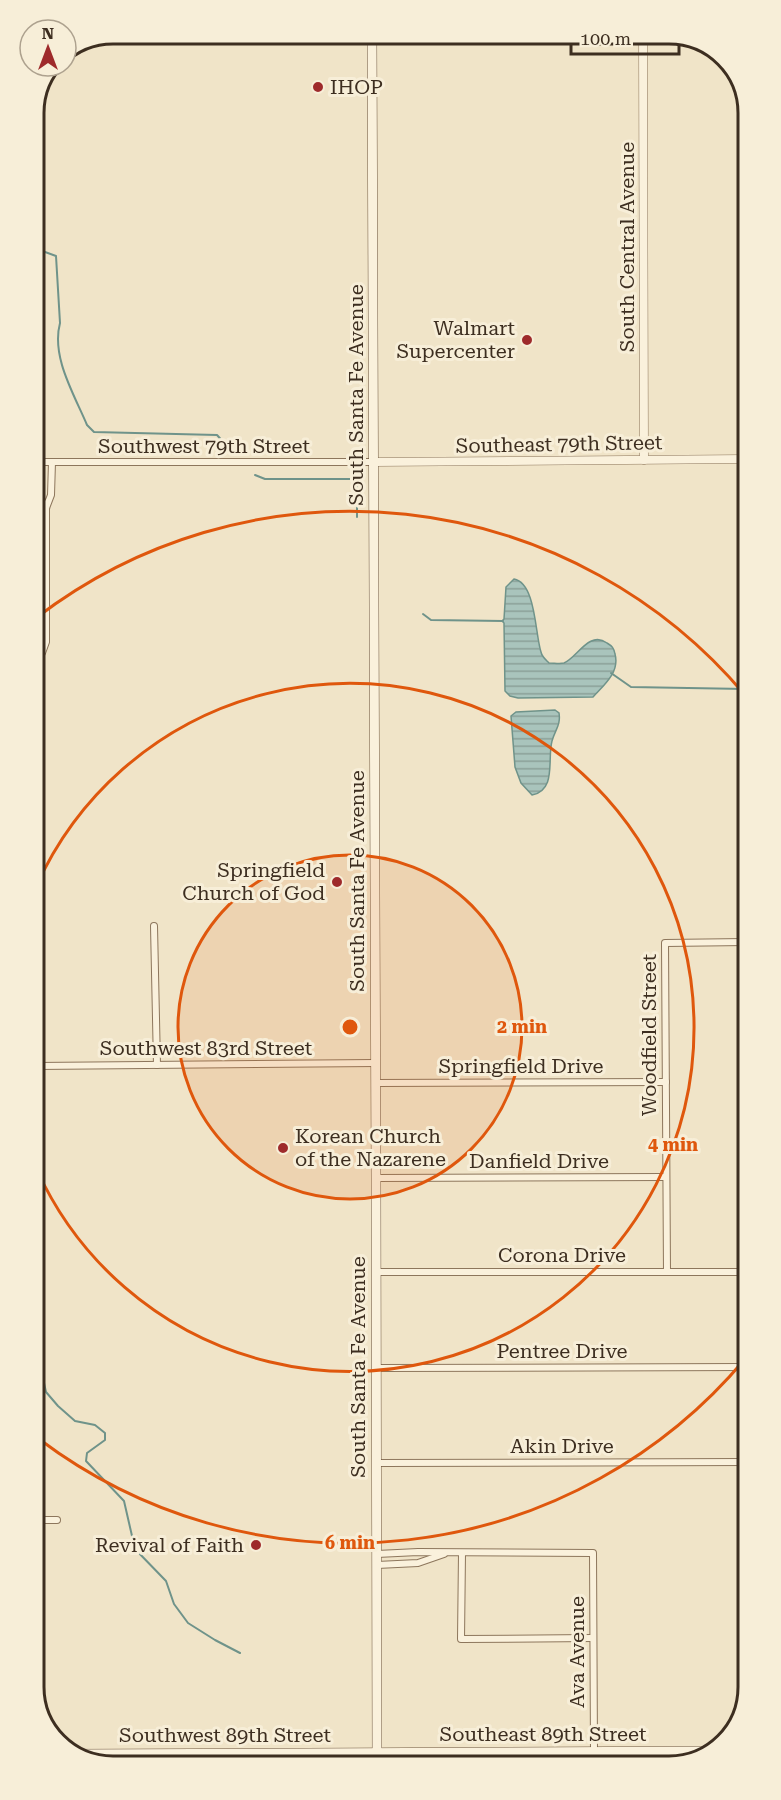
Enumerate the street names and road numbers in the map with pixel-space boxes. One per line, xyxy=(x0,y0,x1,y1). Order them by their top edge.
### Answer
street label: South Central Avenue xyxy=(615,142,639,352)
street label: South Santa Fe Avenue xyxy=(344,284,368,506)
street label: Southeast 79th Street xyxy=(455,430,663,458)
street label: Southwest 79th Street xyxy=(98,434,311,458)
street label: South Santa Fe Avenue xyxy=(345,770,369,992)
street label: Woodfield Street xyxy=(637,953,661,1116)
street label: Southwest 83rd Street xyxy=(100,1036,313,1060)
street label: Springfield Drive xyxy=(439,1054,603,1078)
street label: Danfield Drive xyxy=(469,1149,609,1173)
street label: Corona Drive xyxy=(498,1243,626,1267)
street label: South Santa Fe Avenue xyxy=(346,1256,370,1478)
street label: Pentree Drive xyxy=(496,1339,628,1363)
street label: Akin Drive xyxy=(510,1434,614,1458)
street label: Ava Avenue xyxy=(565,1596,589,1708)
street label: Southeast 89th Street xyxy=(440,1722,647,1746)
street label: Southwest 89th Street xyxy=(119,1723,332,1747)

